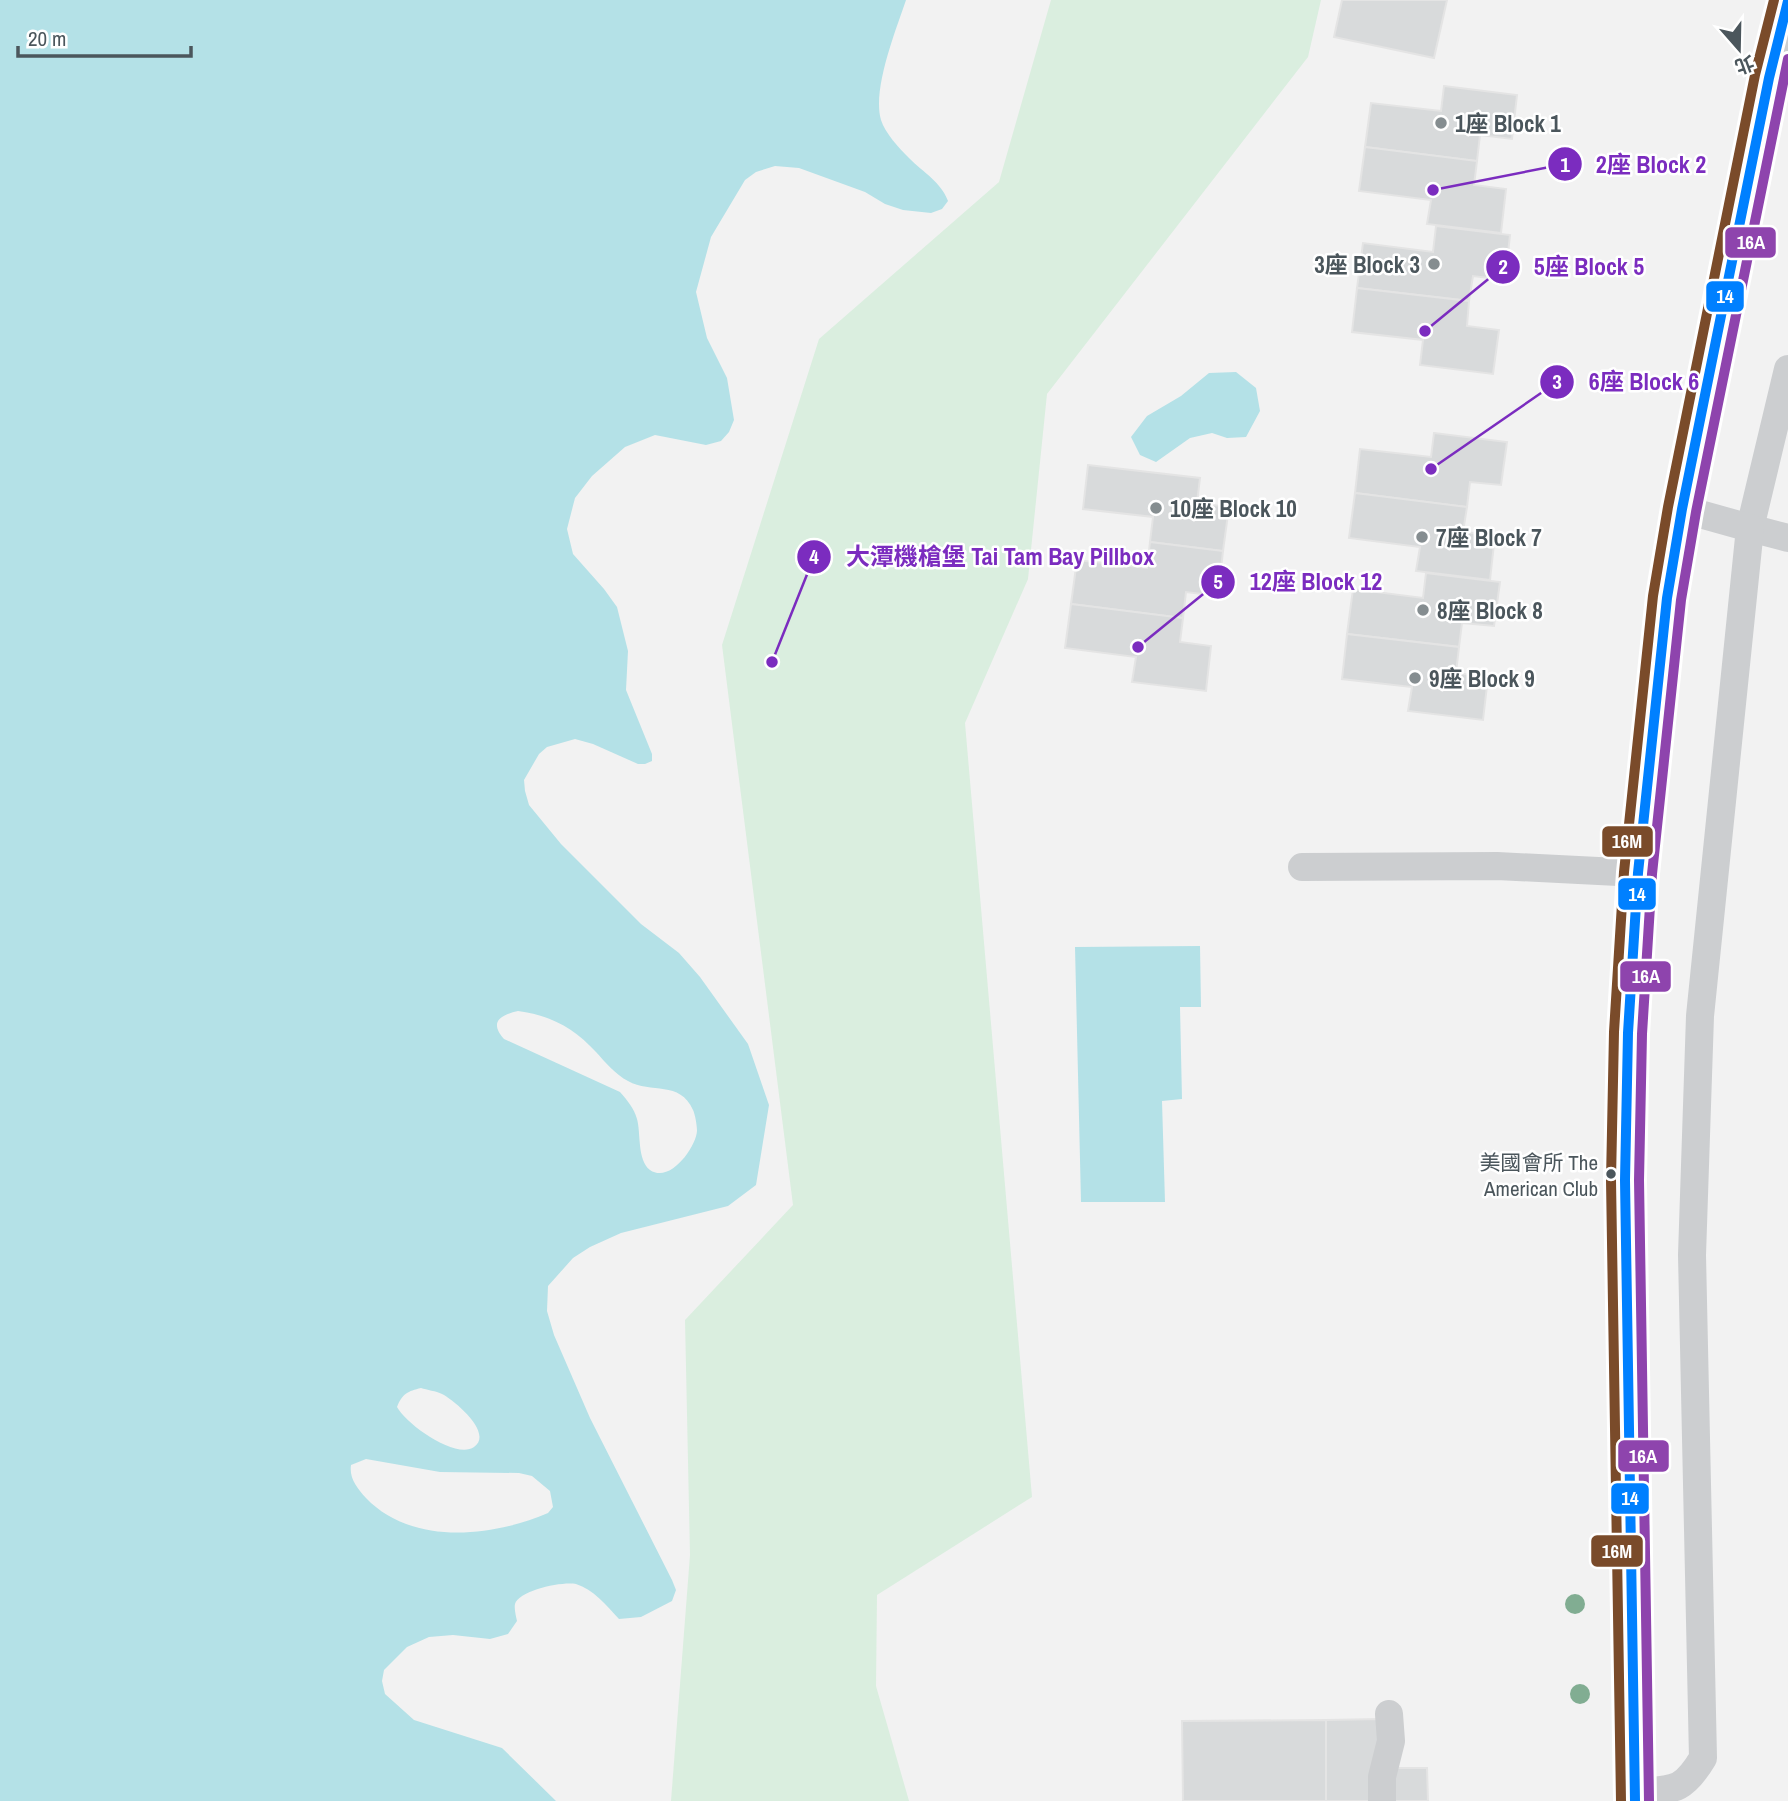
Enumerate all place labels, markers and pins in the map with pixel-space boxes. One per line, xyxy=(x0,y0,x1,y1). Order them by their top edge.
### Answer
place label: 1座 Block 1 xyxy=(1455,108,1561,139)
marker: 1座 Block 1 xyxy=(1433,115,1449,131)
callout: 2座 Block 2 xyxy=(1547,142,1721,187)
callout: 5座 Block 5 xyxy=(1485,244,1659,289)
place label: 3座 Block 3 xyxy=(1314,249,1420,280)
marker: 3座 Block 3 xyxy=(1426,256,1442,272)
callout: 6座 Block 6 xyxy=(1540,359,1713,404)
place label: 10座 Block 10 xyxy=(1170,493,1297,524)
marker: 10座 Block 10 xyxy=(1148,500,1164,516)
place label: 7座 Block 7 xyxy=(1436,522,1542,553)
marker: 7座 Block 7 xyxy=(1414,529,1430,545)
callout: 大潭機槍堡 Tai Tam Bay Pillbox xyxy=(796,534,1168,579)
callout: 12座 Block 12 xyxy=(1201,560,1396,605)
place label: 8座 Block 8 xyxy=(1437,595,1543,626)
marker: 8座 Block 8 xyxy=(1415,602,1431,618)
place label: 9座 Block 9 xyxy=(1429,663,1535,694)
marker: 9座 Block 9 xyxy=(1407,670,1423,686)
place label: 美國會所 The American Club xyxy=(1480,1148,1598,1203)
marker: 美國會所 The American Club xyxy=(1604,1167,1618,1181)

